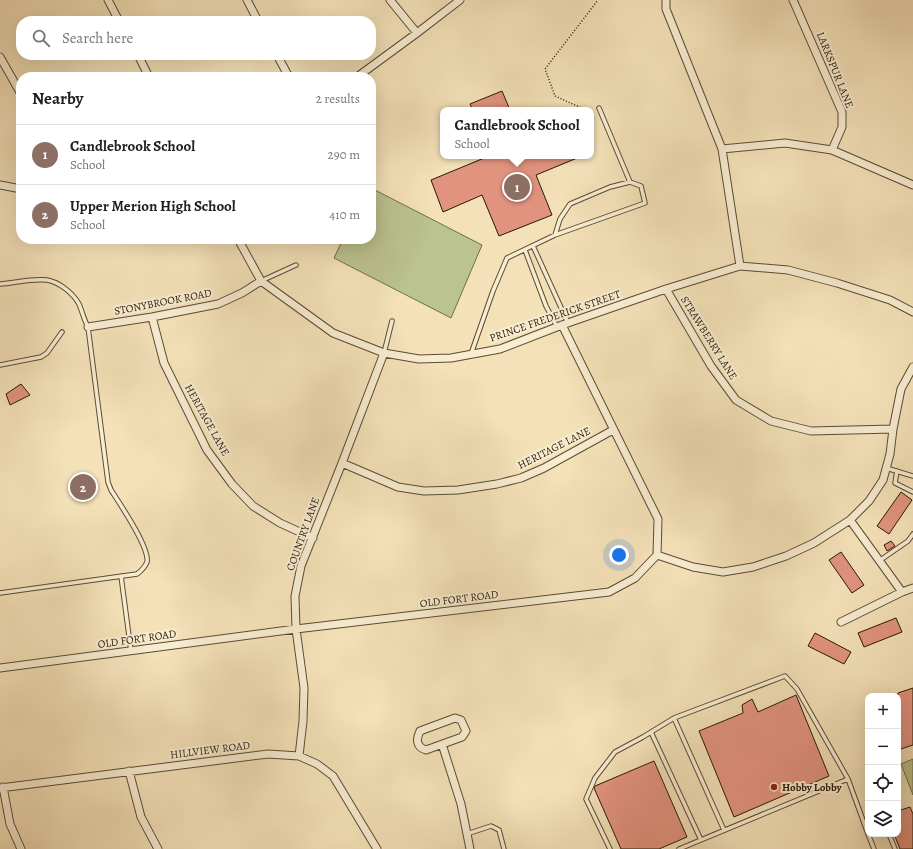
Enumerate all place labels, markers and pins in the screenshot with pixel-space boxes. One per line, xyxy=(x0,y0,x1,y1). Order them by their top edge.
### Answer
pin: 1 xyxy=(504,172,530,202)
pin: 2 xyxy=(70,472,96,502)
place label: Hobby Lobby xyxy=(782,780,842,795)
marker: Hobby Lobby xyxy=(769,782,779,792)

